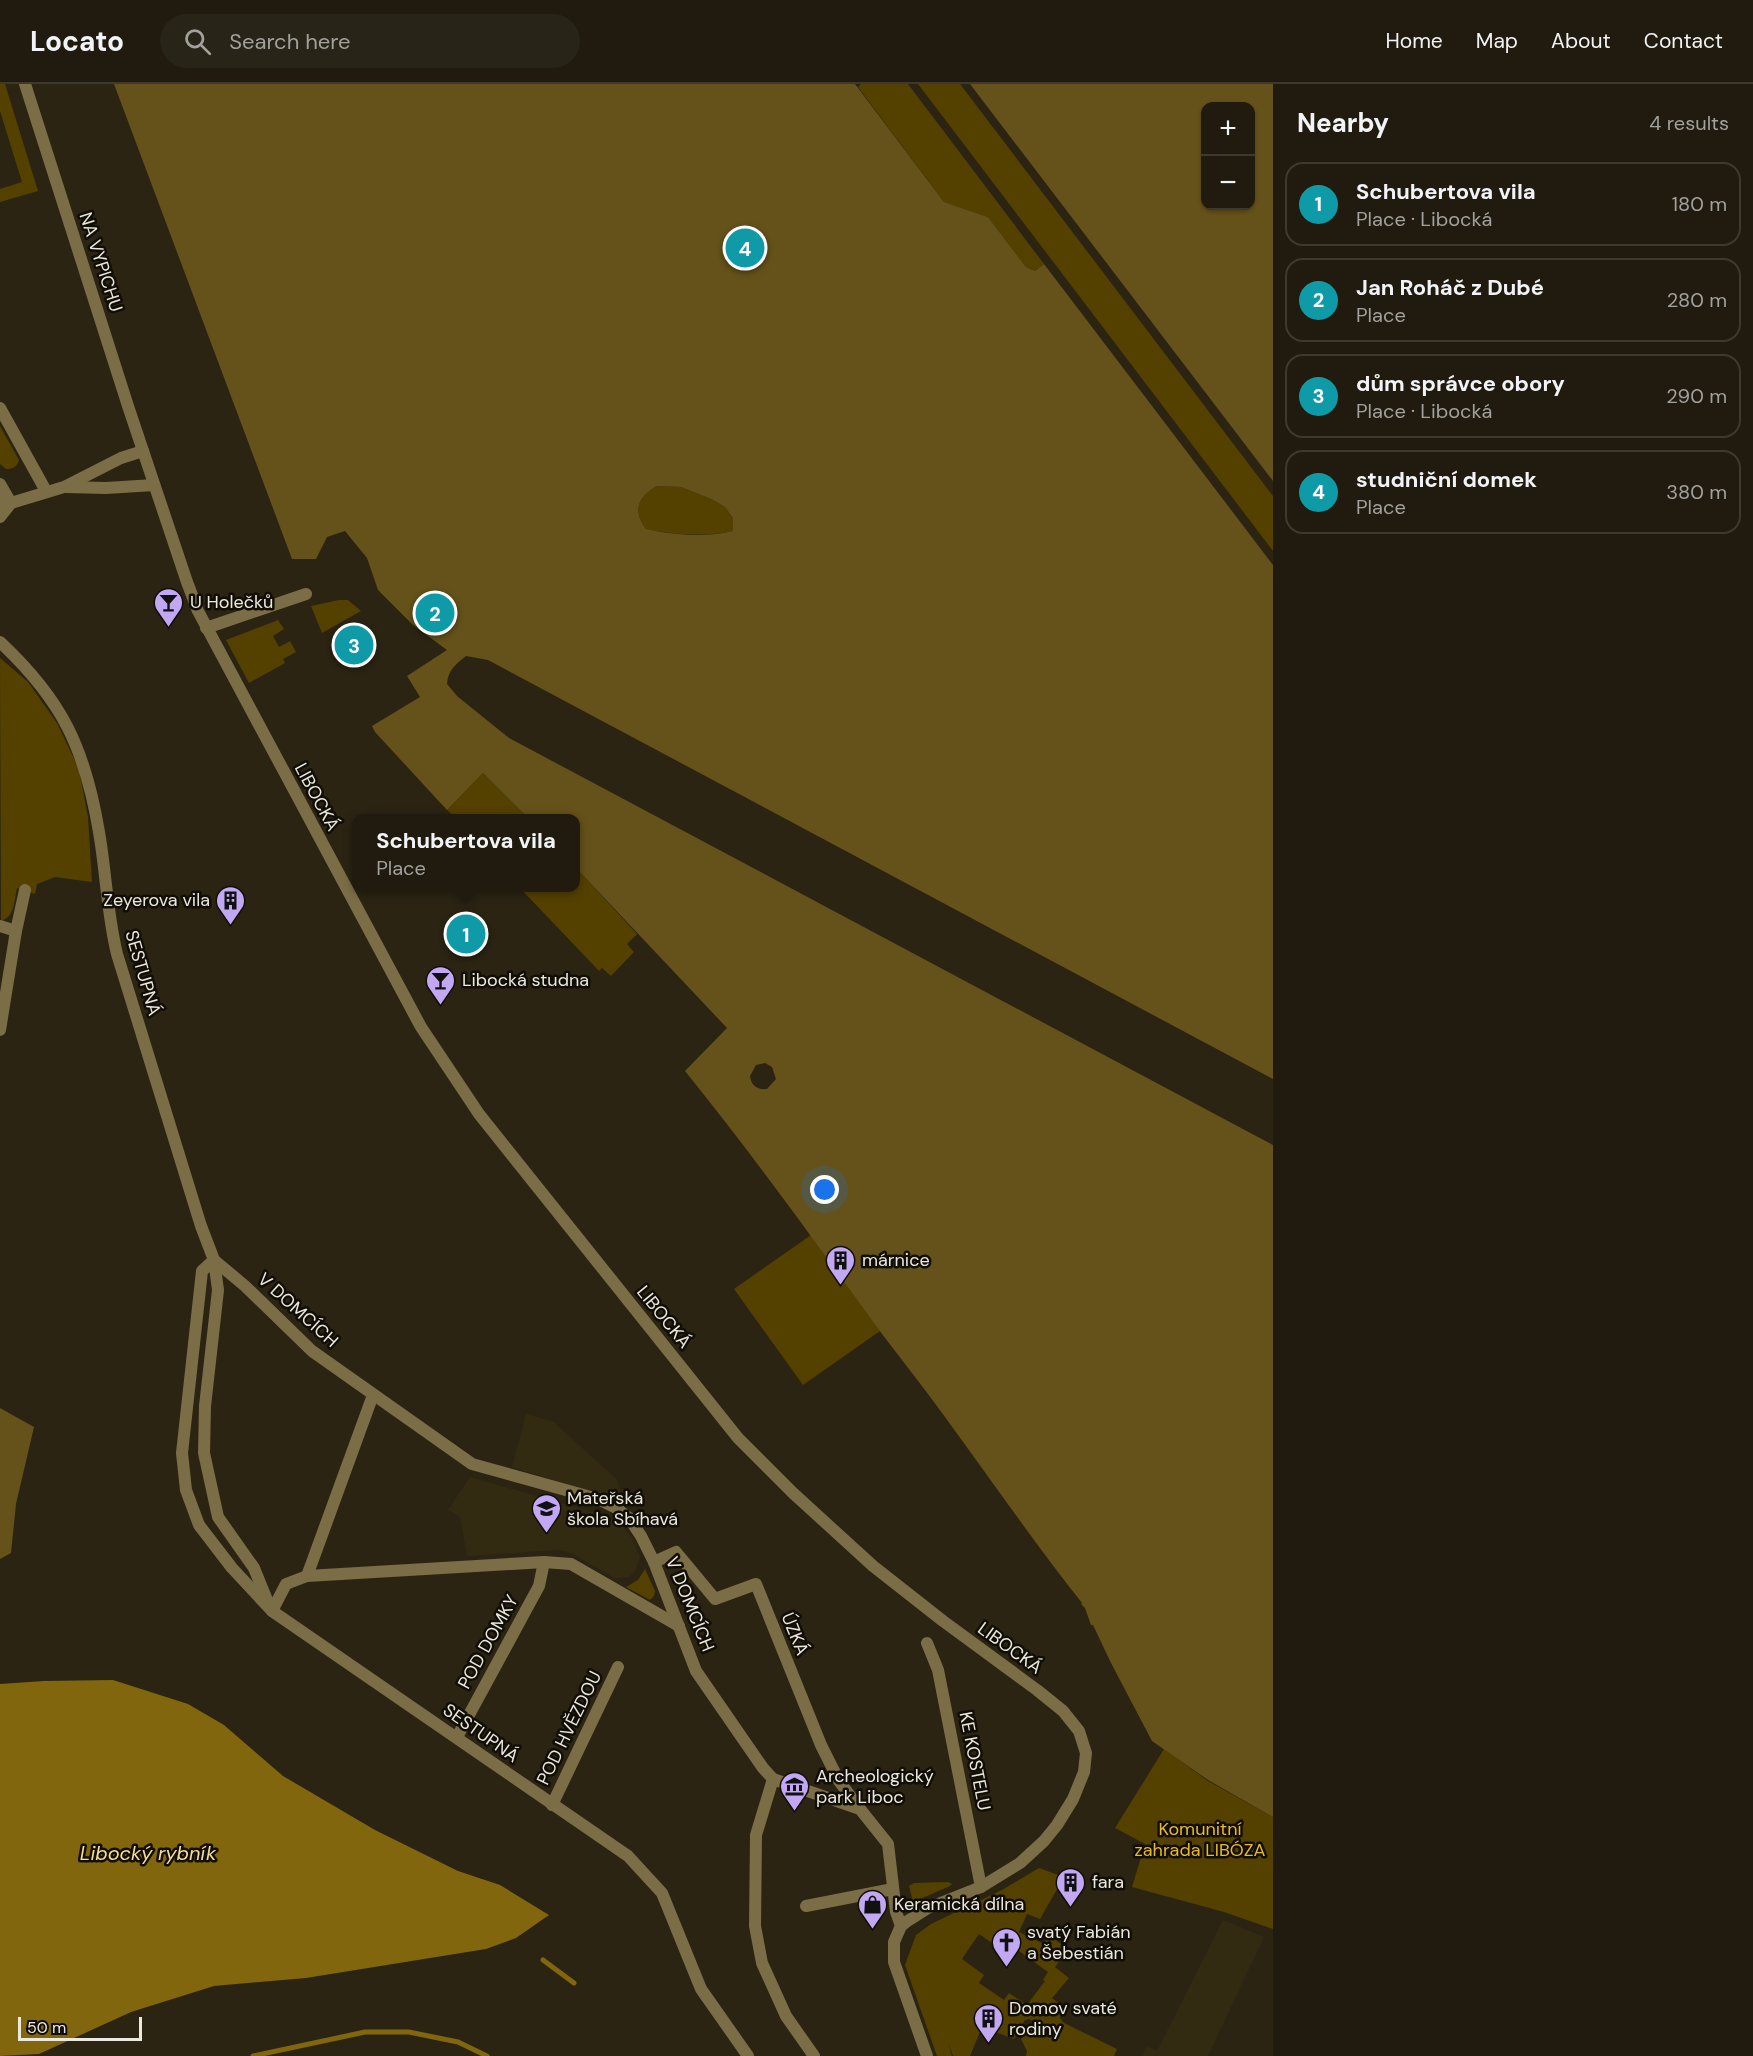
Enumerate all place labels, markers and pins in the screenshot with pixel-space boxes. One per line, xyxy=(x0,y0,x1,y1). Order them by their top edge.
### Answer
pin: 4 xyxy=(726,226,764,270)
bar icon: U Holečků xyxy=(153,586,185,628)
place label: U Holečků xyxy=(190,590,273,614)
pin: 2 xyxy=(416,590,454,636)
pin: 3 xyxy=(334,622,374,668)
building icon: Zeyerova vila xyxy=(215,884,247,926)
place label: Zeyerova vila xyxy=(103,888,210,912)
pin: 1 xyxy=(446,912,486,956)
bar icon: Libocká studna xyxy=(425,964,457,1006)
place label: Libocká studna xyxy=(462,968,589,992)
building icon: márnice xyxy=(825,1244,857,1286)
place label: márnice xyxy=(862,1248,930,1272)
place label: Mateřská škola Sbíhavá xyxy=(567,1486,678,1531)
school or university icon: Mateřská škola Sbíhavá xyxy=(530,1492,562,1534)
place label: Archeologický park Liboc xyxy=(816,1764,934,1809)
museum icon: Archeologický park Liboc xyxy=(779,1770,811,1812)
building icon: fara xyxy=(1055,1866,1087,1908)
place label: fara xyxy=(1092,1870,1124,1894)
shop icon: Keramická dílna xyxy=(857,1888,889,1930)
place label: Keramická dílna xyxy=(894,1892,1024,1916)
place label: svatý Fabián a Šebestián xyxy=(1027,1920,1131,1965)
church icon: svatý Fabián a Šebestián xyxy=(990,1926,1022,1968)
place label: Domov svaté rodiny xyxy=(1009,1996,1117,2041)
building icon: Domov svaté rodiny xyxy=(972,2002,1004,2044)

